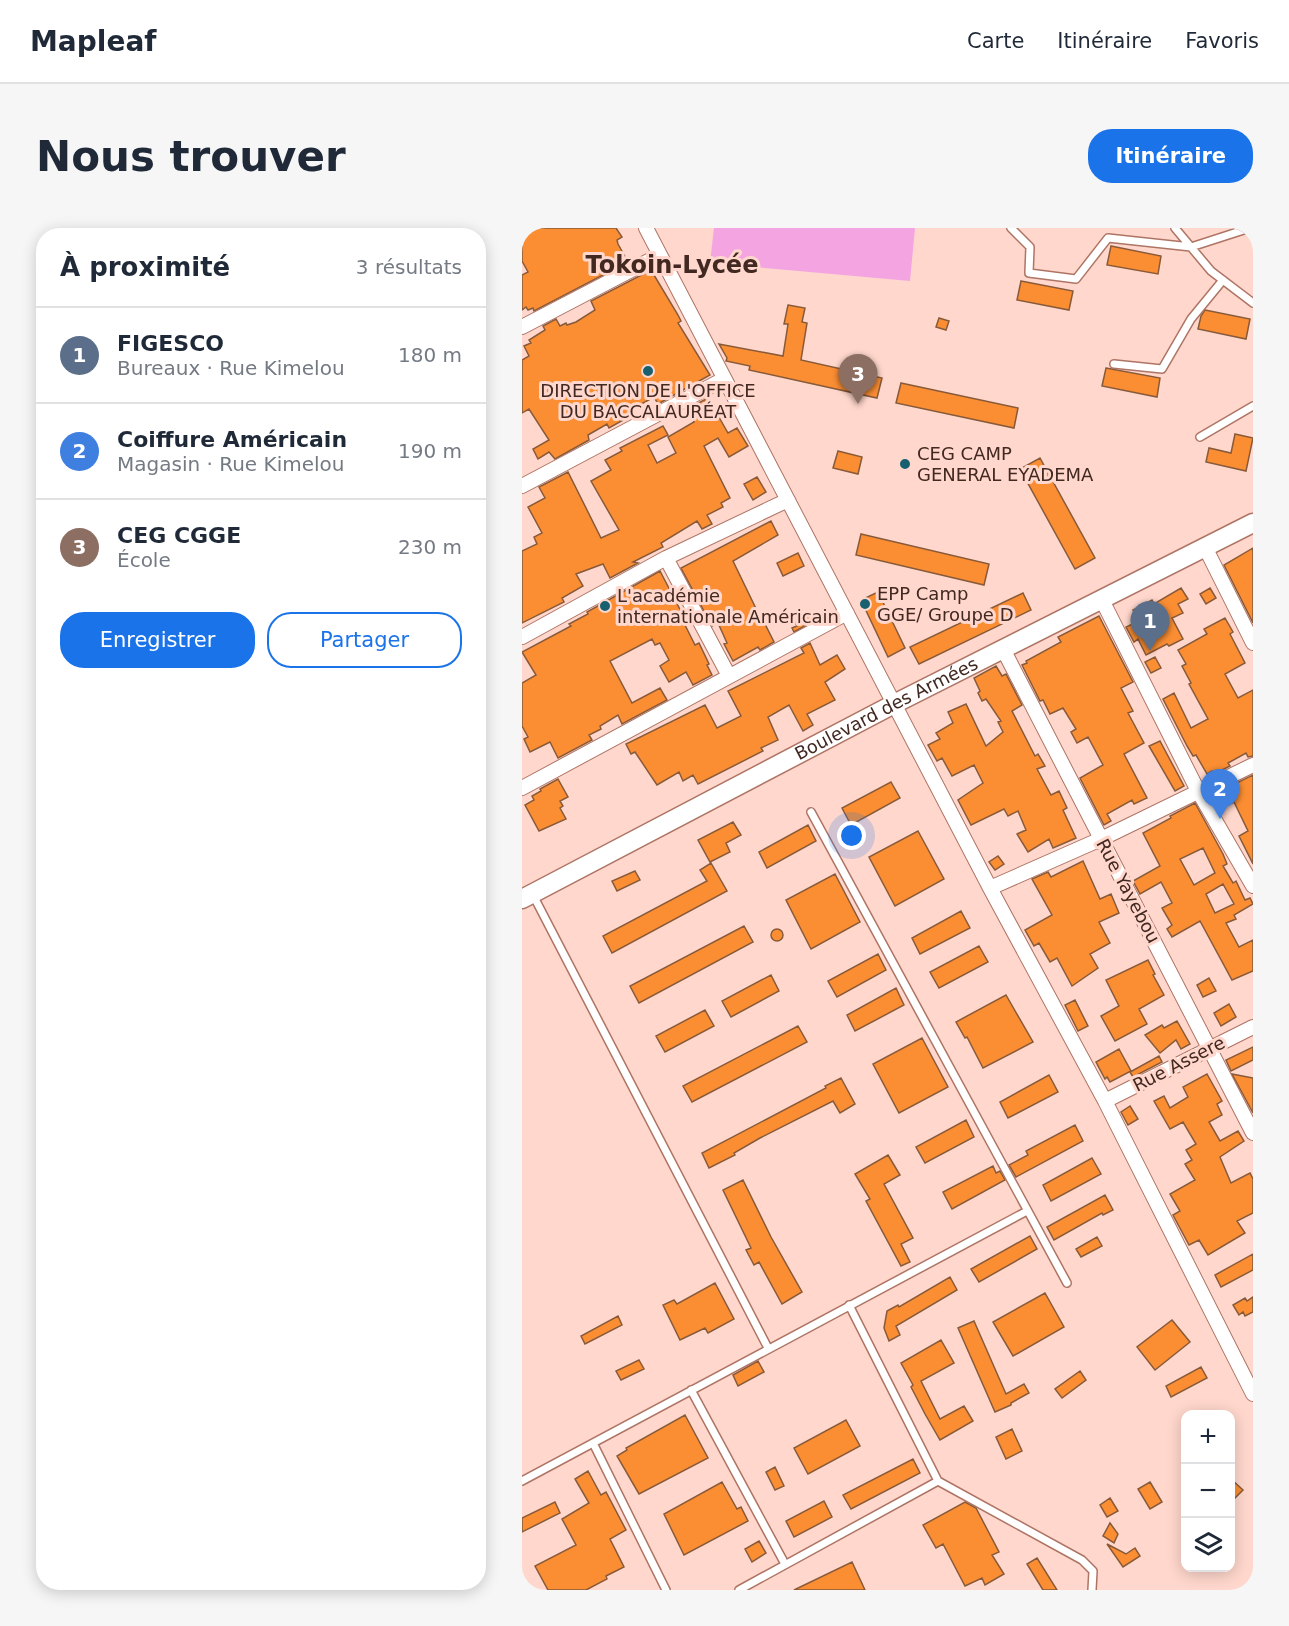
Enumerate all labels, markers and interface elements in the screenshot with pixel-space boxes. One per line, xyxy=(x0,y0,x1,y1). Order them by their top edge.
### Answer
text: Mapleaf xyxy=(30,25,156,58)
text: Carte xyxy=(967,29,1024,53)
text: Itinéraire xyxy=(1057,29,1152,53)
text: Favoris xyxy=(1185,29,1259,53)
button: Itinéraire xyxy=(1088,129,1253,183)
text: Nous trouver xyxy=(36,132,346,181)
district label: Tokoin-Lycée xyxy=(586,251,758,279)
text: À proximité xyxy=(60,252,230,282)
text: 3 résultats xyxy=(356,255,462,279)
text: FIGESCO xyxy=(117,331,224,356)
text: 1 xyxy=(73,343,86,367)
text: 180 m xyxy=(398,343,462,367)
pin: 3 xyxy=(838,354,878,404)
text: Bureaux · Rue Kimelou xyxy=(117,356,345,380)
marker: DIRECTION DE L'OFFICE DU BACCALAURÉAT xyxy=(641,364,655,378)
place label: DIRECTION DE L'OFFICE DU BACCALAURÉAT xyxy=(540,380,756,422)
text: Coiffure Américain xyxy=(117,427,347,452)
text: 2 xyxy=(73,439,86,463)
text: 190 m xyxy=(398,439,462,463)
place label: CEG CAMP GENERAL EYADEMA xyxy=(917,443,1094,485)
text: Magasin · Rue Kimelou xyxy=(117,452,344,476)
marker: CEG CAMP GENERAL EYADEMA xyxy=(898,457,912,471)
text: CEG CGGE xyxy=(117,523,241,548)
text: 3 xyxy=(73,535,86,559)
text: 230 m xyxy=(398,535,462,559)
text: École xyxy=(117,548,171,572)
place label: EPP Camp GGE/ Groupe D xyxy=(877,583,1014,625)
place label: L'académie internationale Américain xyxy=(617,585,839,627)
marker: EPP Camp GGE/ Groupe D xyxy=(858,597,872,611)
marker: L'académie internationale Américain xyxy=(598,599,612,613)
pin: 1 xyxy=(1130,602,1170,651)
button: Enregistrer xyxy=(60,612,255,668)
button: Partager xyxy=(267,612,462,668)
street label: Boulevard des Armées xyxy=(791,653,981,764)
pin: 2 xyxy=(1200,770,1240,819)
your location xyxy=(837,821,866,850)
street label: Rue Yayebou xyxy=(1092,835,1165,946)
street label: Rue Assere xyxy=(1129,1031,1228,1096)
map controls xyxy=(1181,1410,1235,1572)
button: + xyxy=(1181,1410,1235,1464)
button: − xyxy=(1181,1464,1235,1518)
button: layers xyxy=(1181,1518,1235,1572)

